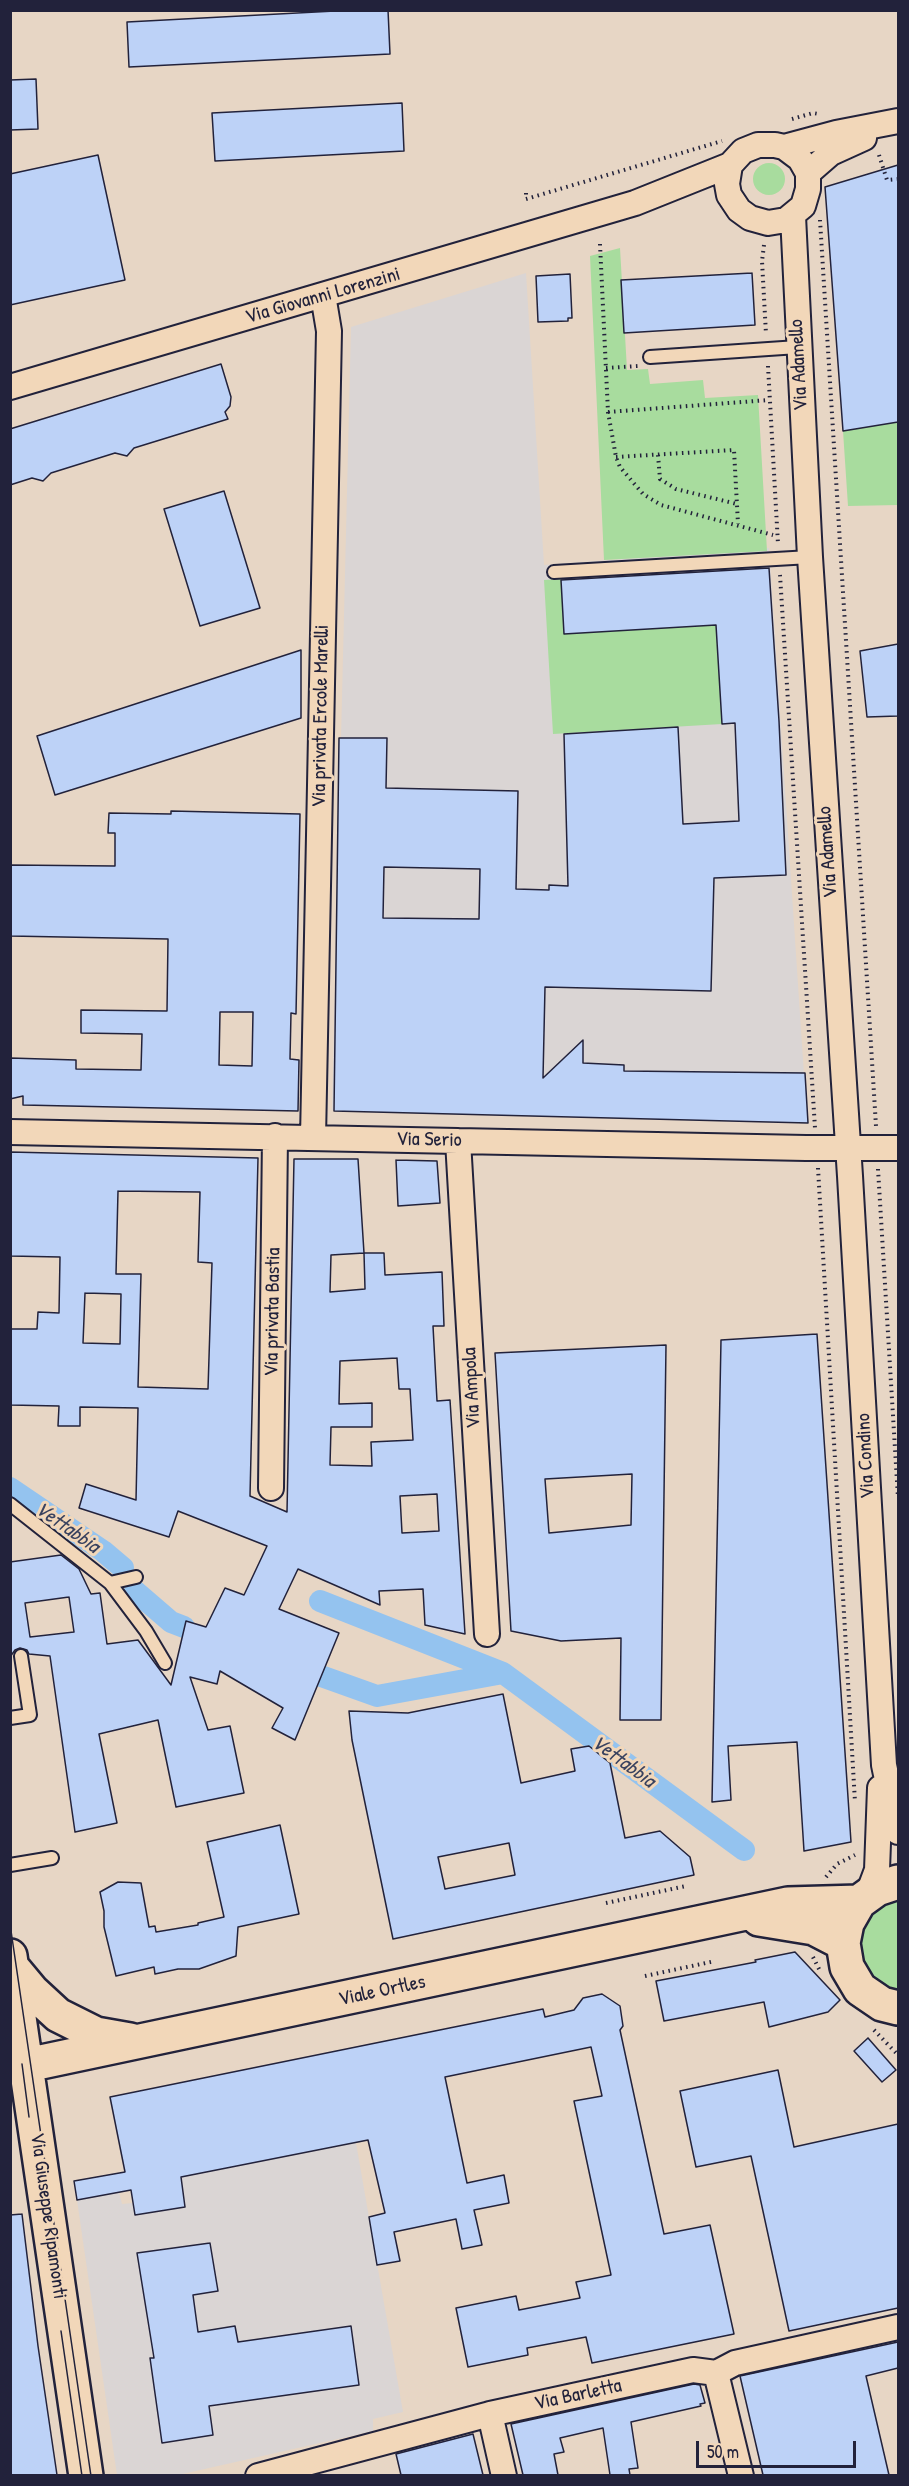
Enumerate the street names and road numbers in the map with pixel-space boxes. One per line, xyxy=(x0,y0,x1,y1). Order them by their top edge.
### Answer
street label: Via Giovanni Lorenzini xyxy=(243,262,403,330)
street label: Via Adamello xyxy=(785,319,813,411)
street label: Via privata Ercole Marelli xyxy=(307,624,335,808)
street label: Via Adamello xyxy=(813,805,843,899)
street label: Via Serio xyxy=(396,1127,462,1153)
street label: Via privata Bastia xyxy=(260,1247,286,1377)
street label: Via Ampola xyxy=(458,1347,486,1429)
street label: Via Condino xyxy=(852,1413,880,1499)
street label: Viale Ortles xyxy=(336,1970,428,2012)
street label: Via Giuseppe Ripamonti xyxy=(24,2131,72,2301)
street label: Via Barletta xyxy=(532,2374,624,2416)

